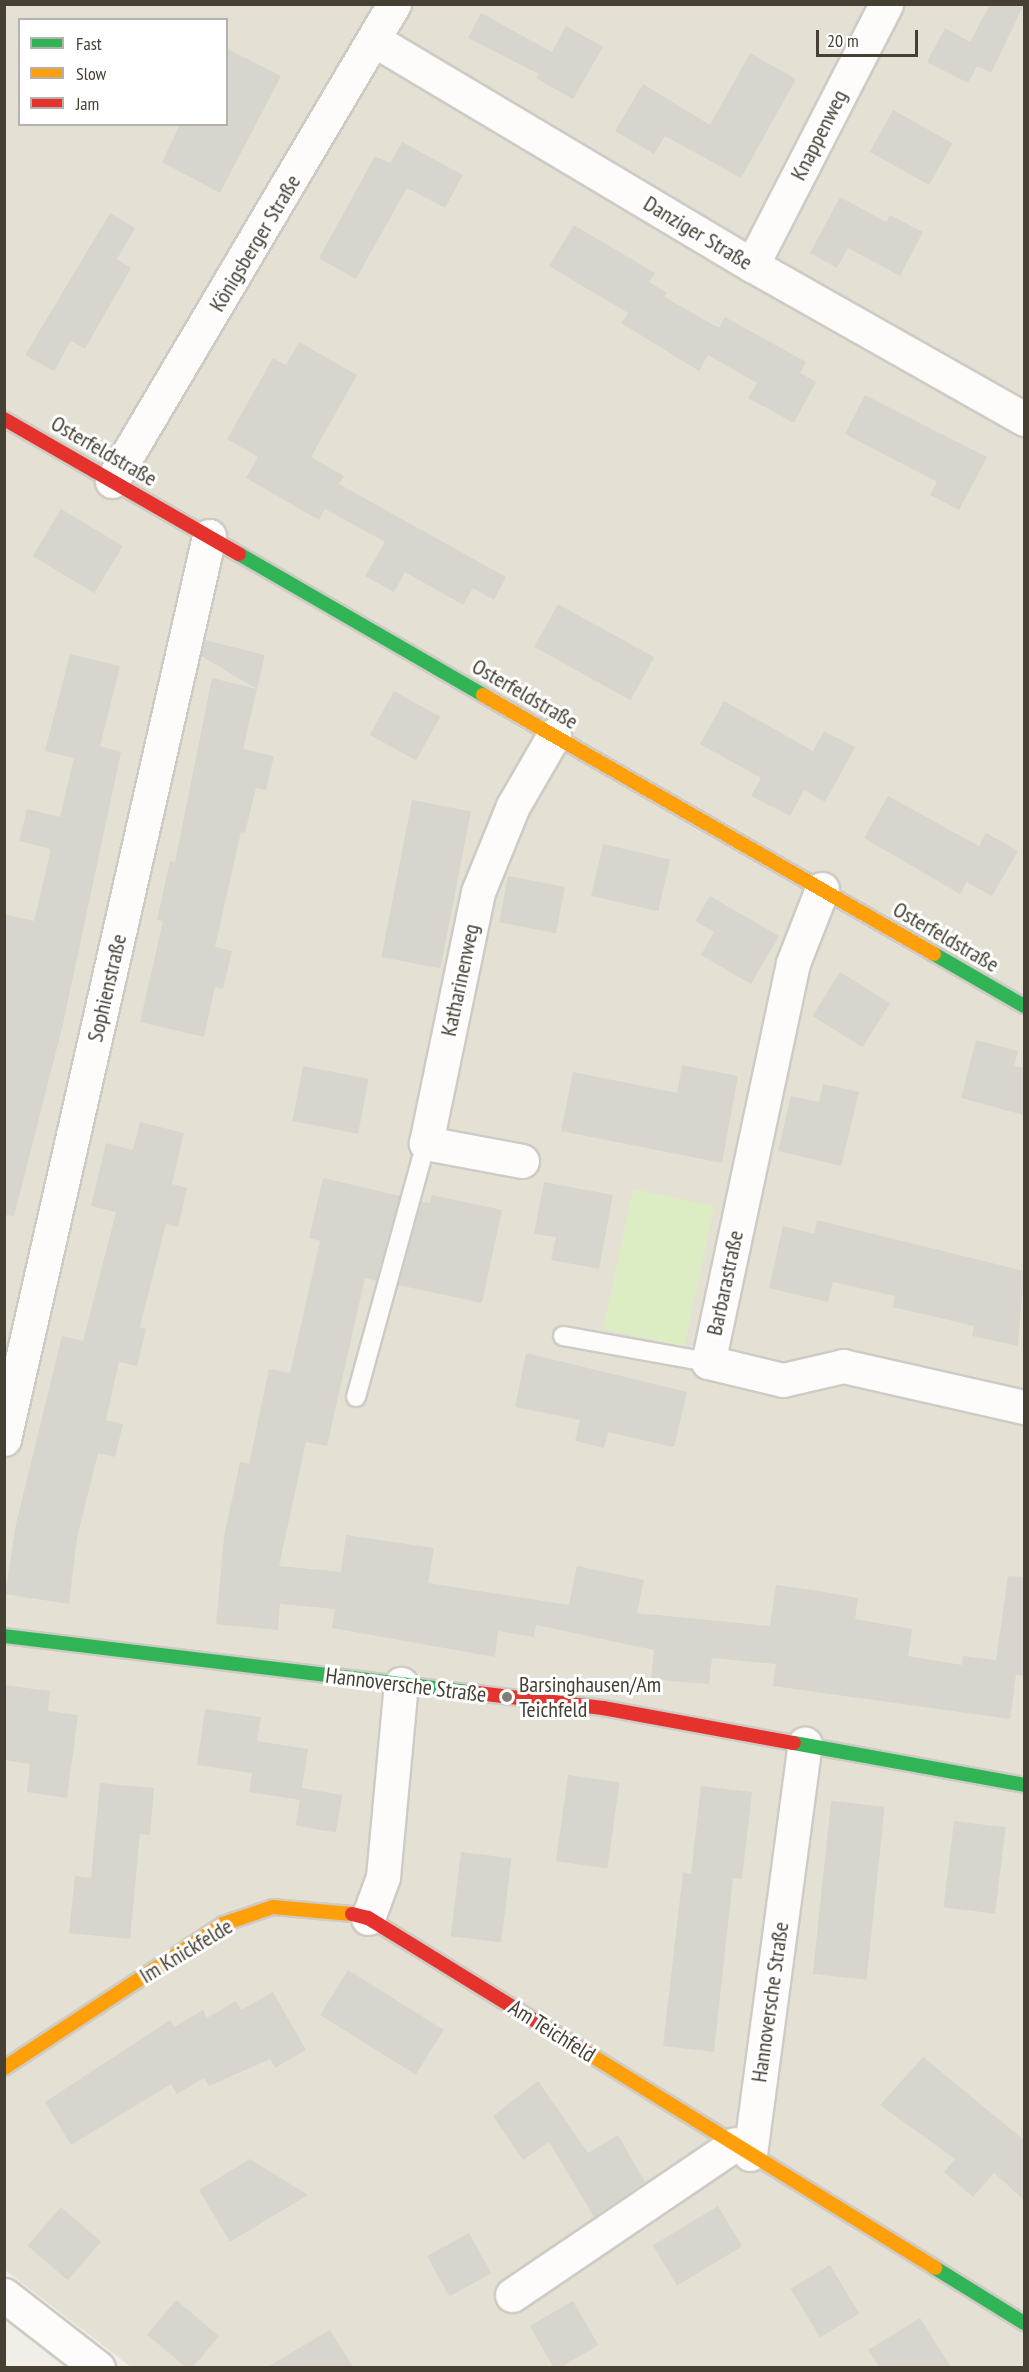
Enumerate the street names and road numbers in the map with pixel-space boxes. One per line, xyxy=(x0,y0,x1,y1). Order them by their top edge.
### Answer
street label: Knappenweg xyxy=(785,85,853,185)
street label: Königsberger Straße xyxy=(204,170,306,316)
street label: Danziger Straße xyxy=(639,190,757,276)
street label: Osterfeldstraße xyxy=(46,410,162,492)
street label: Osterfeldstraße xyxy=(467,653,583,735)
street label: Osterfeldstraße xyxy=(888,896,1004,978)
street label: Katharinenweg xyxy=(435,921,485,1039)
street label: Sophienstraße xyxy=(82,932,132,1044)
street label: Barbarastraße xyxy=(701,1228,749,1338)
street label: Hannoversche Straße xyxy=(324,1662,488,1708)
street label: Im Knickfelde xyxy=(135,1913,237,1989)
street label: Hannoversche Straße xyxy=(746,1920,794,2084)
street label: Am Teichfeld xyxy=(504,1994,600,2068)

